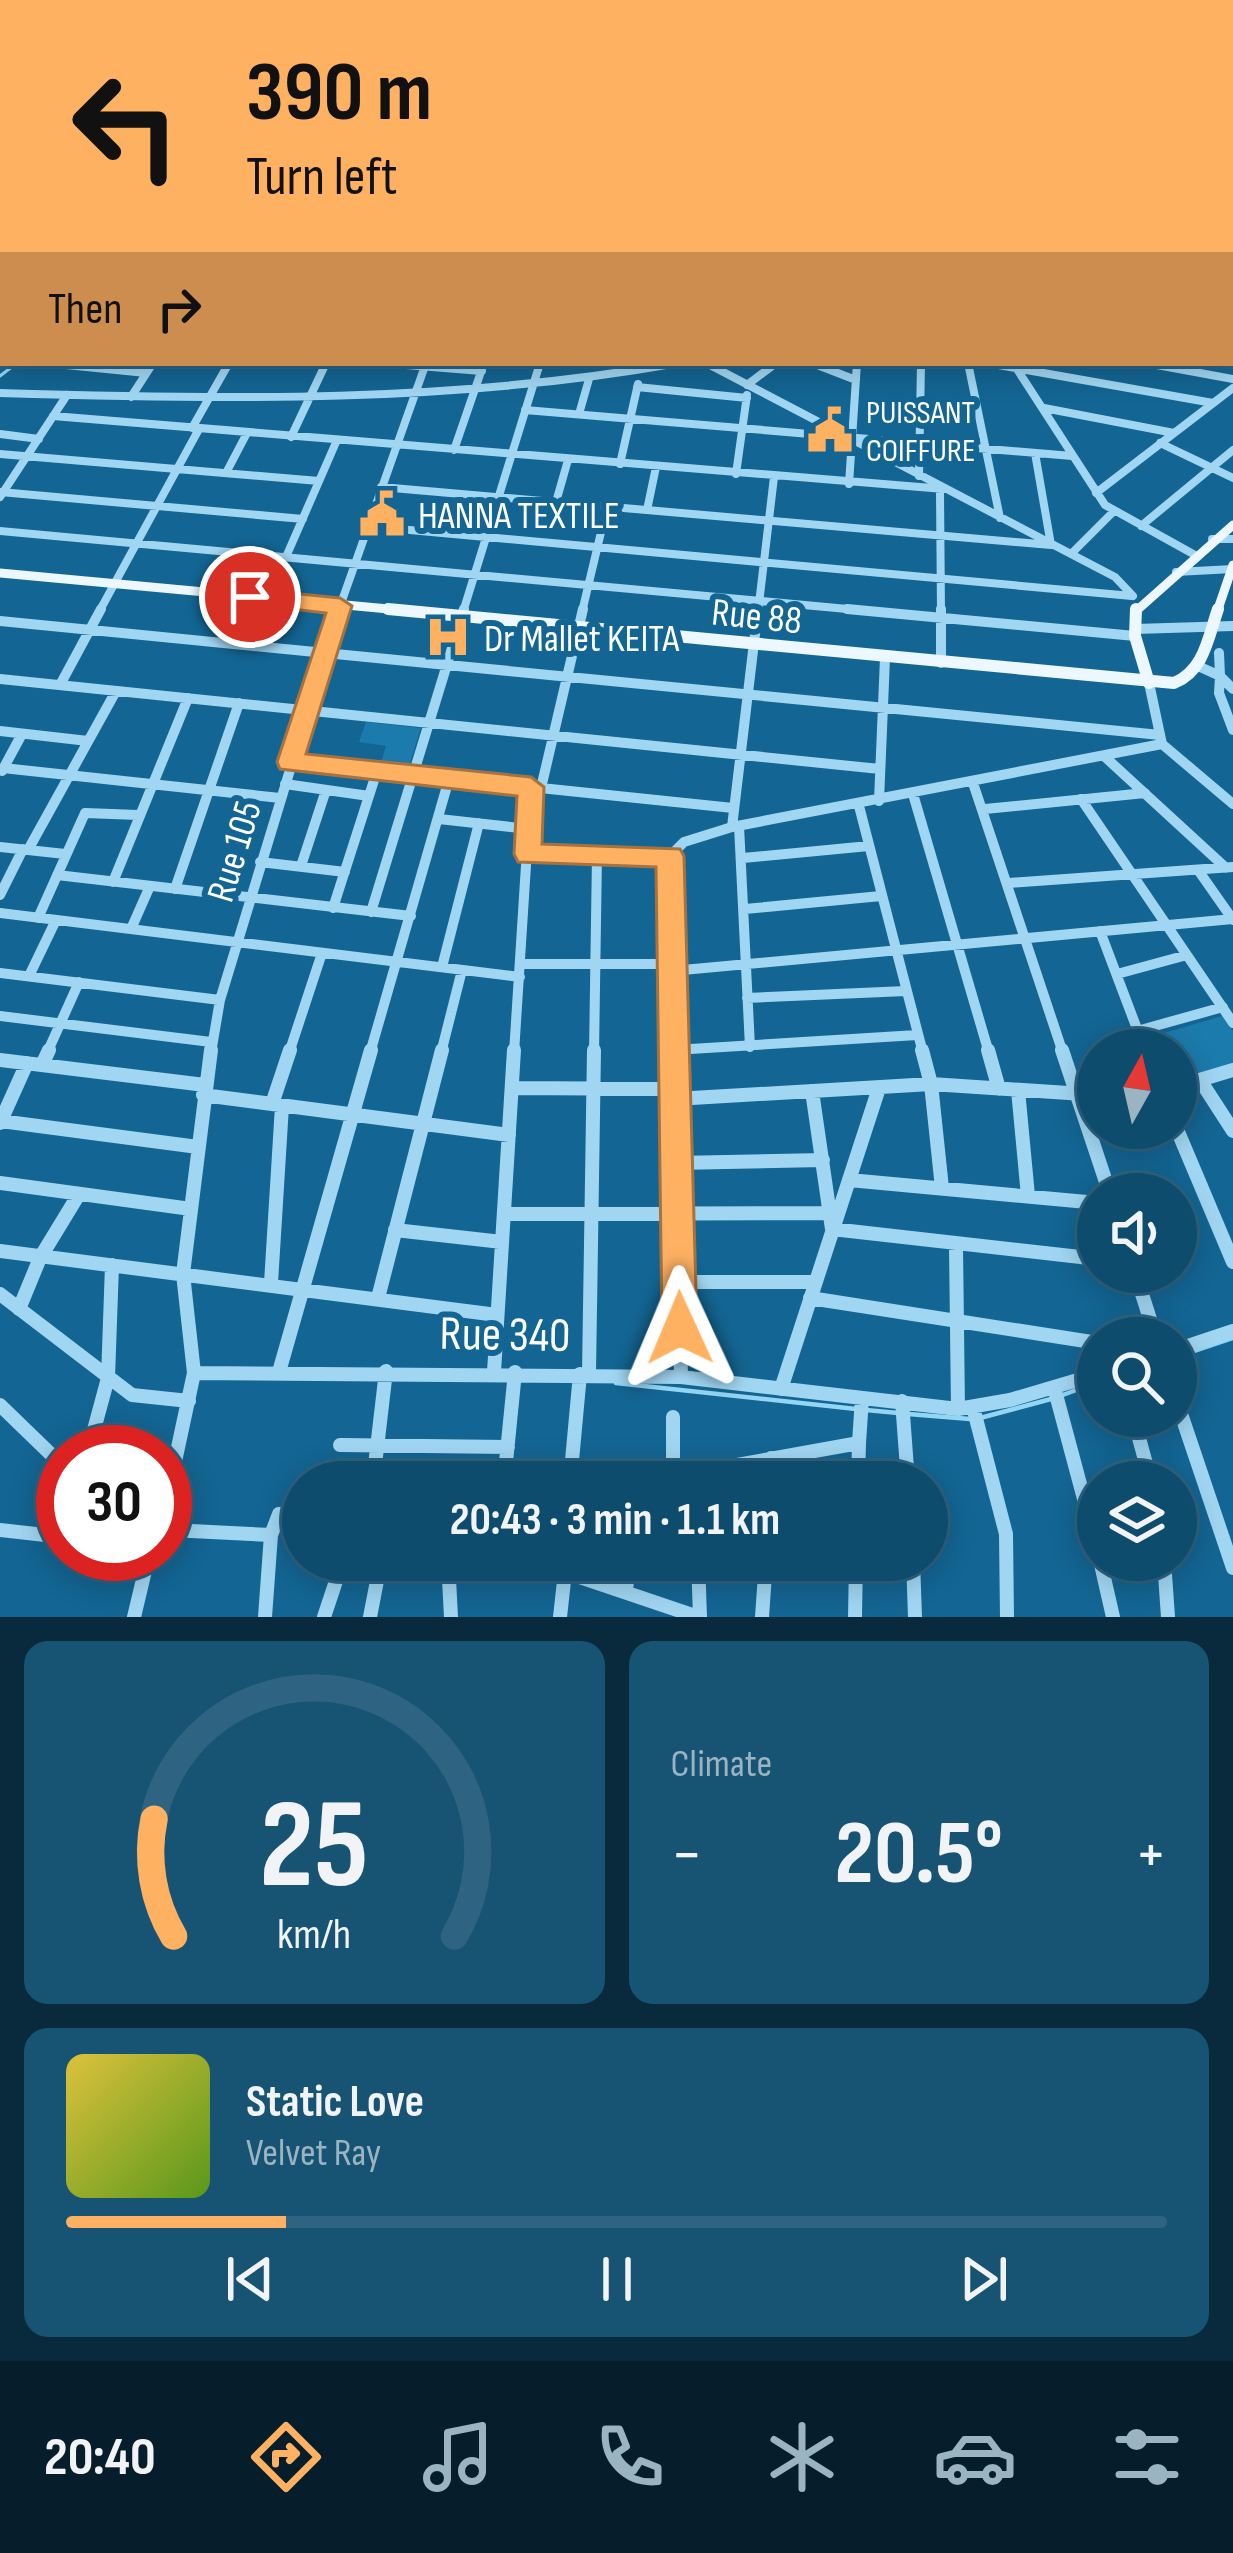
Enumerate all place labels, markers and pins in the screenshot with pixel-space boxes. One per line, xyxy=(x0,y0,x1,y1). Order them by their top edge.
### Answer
place label: PUISSANT COIFFURE xyxy=(866,393,976,471)
public building icon: PUISSANT COIFFURE xyxy=(805,405,855,455)
public building icon: HANNA TEXTILE xyxy=(357,489,407,539)
place label: HANNA TEXTILE xyxy=(418,493,620,540)
pin xyxy=(199,546,301,648)
hospital icon: Dr Mallet KEITA xyxy=(423,612,473,662)
place label: Dr Mallet KEITA xyxy=(484,616,680,663)

